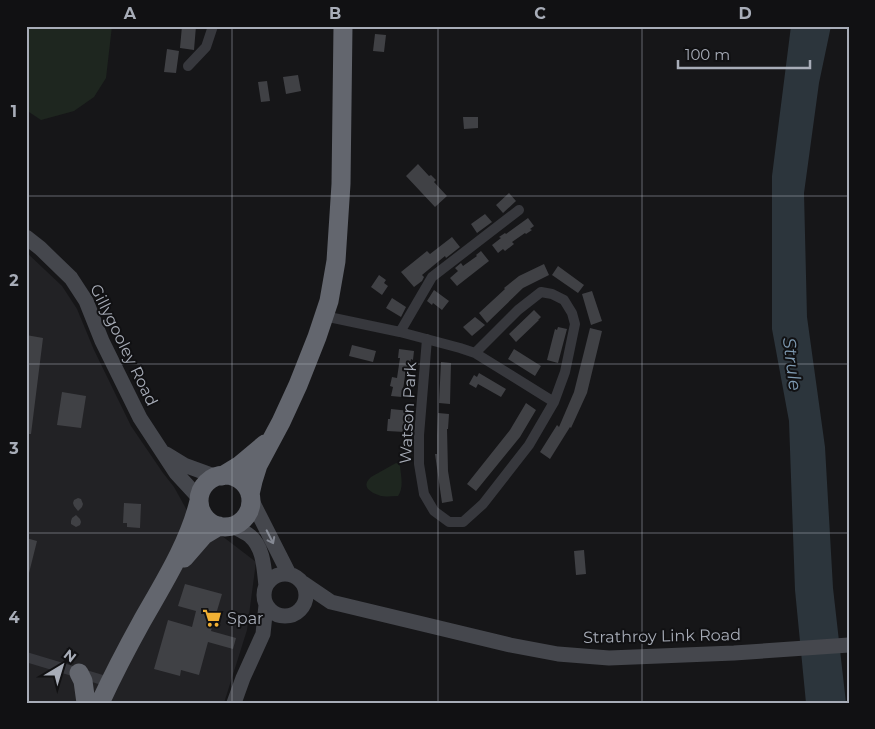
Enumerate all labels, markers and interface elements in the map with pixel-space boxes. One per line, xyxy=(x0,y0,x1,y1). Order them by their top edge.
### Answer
text: A xyxy=(123,4,137,23)
text: B xyxy=(329,4,341,23)
text: C xyxy=(534,4,546,23)
text: D xyxy=(738,4,752,23)
scale bar xyxy=(678,38,810,70)
text: 100 m xyxy=(685,45,730,64)
text: 1 xyxy=(11,102,17,121)
text: 2 xyxy=(9,271,19,290)
street label: Gillygooley Road xyxy=(86,281,162,409)
water label: Strule xyxy=(778,336,806,392)
street label: Watson Park xyxy=(396,361,420,465)
text: 3 xyxy=(8,439,19,458)
one-way arrow xyxy=(265,529,275,544)
supermarket icon: Spar xyxy=(201,607,223,629)
text: 4 xyxy=(8,608,20,627)
place label: Spar xyxy=(227,609,264,628)
street label: Strathroy Link Road xyxy=(583,625,741,647)
north arrow xyxy=(38,642,88,692)
text: N xyxy=(60,645,80,666)

